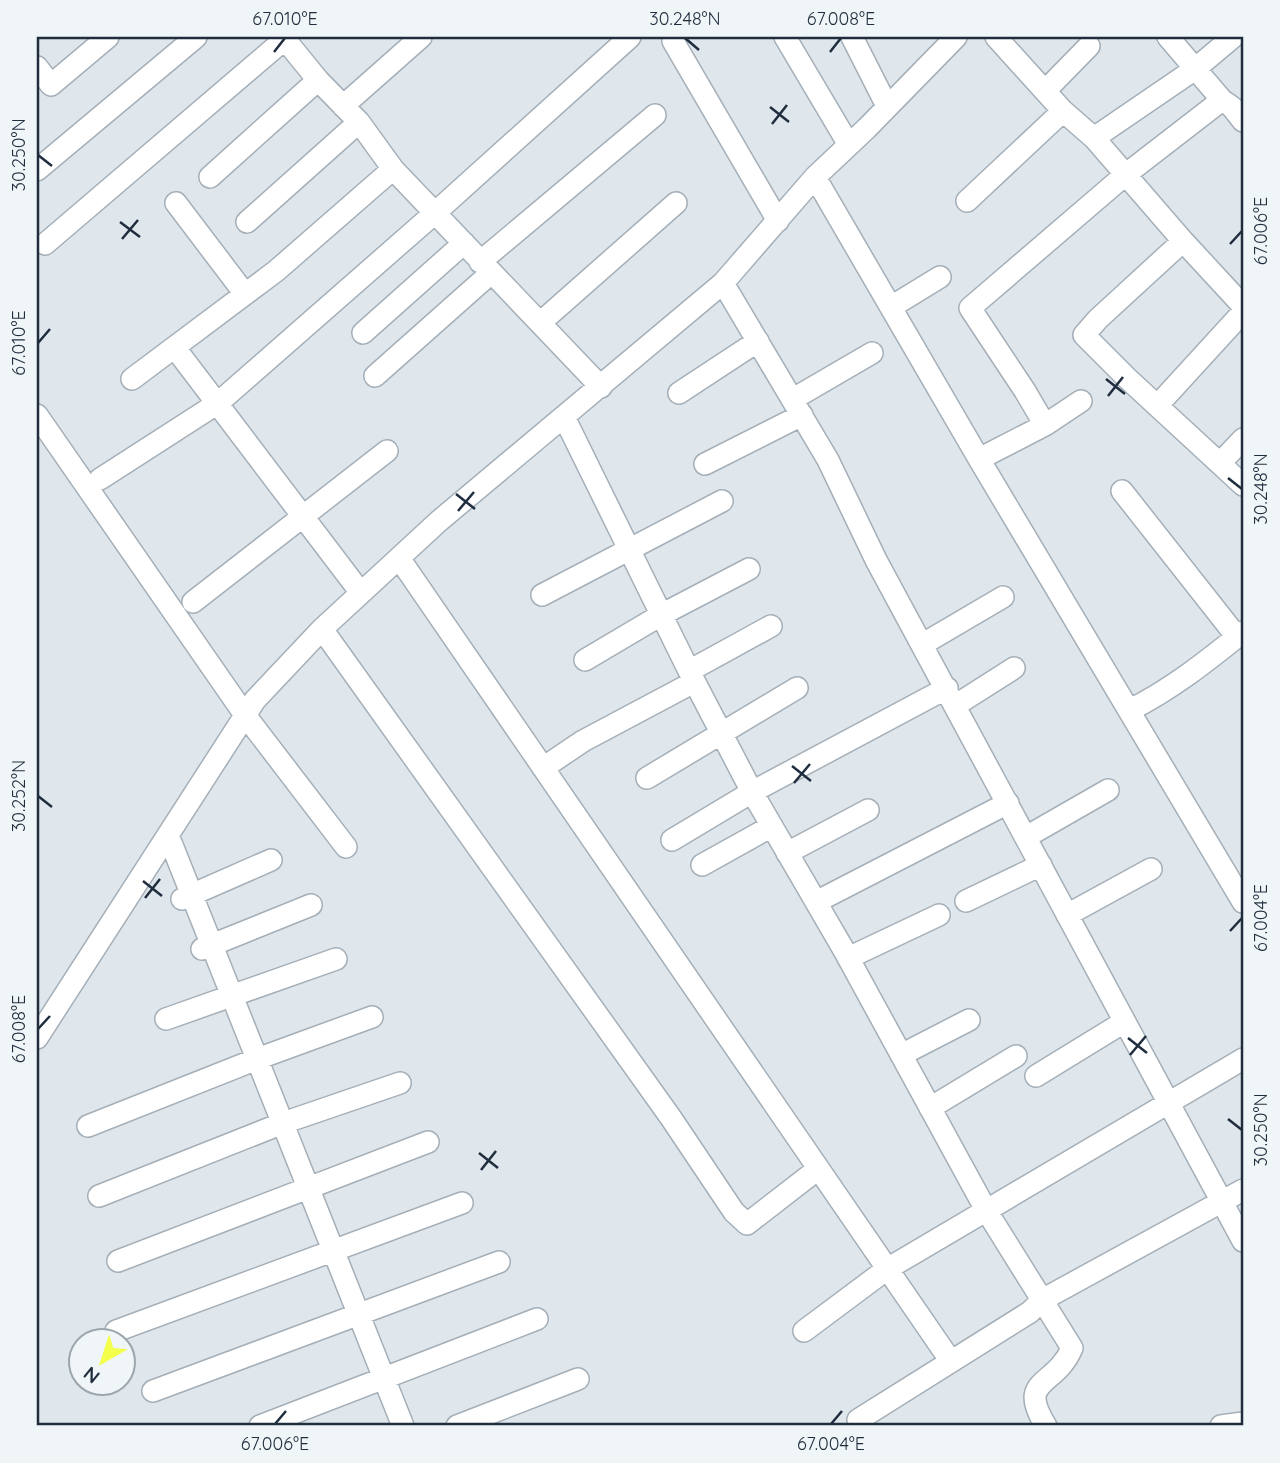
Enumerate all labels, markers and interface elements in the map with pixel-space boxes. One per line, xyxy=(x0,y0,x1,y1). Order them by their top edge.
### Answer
text: 67.010°E xyxy=(252,7,318,30)
text: 30.248°N xyxy=(649,7,721,30)
text: 67.008°E xyxy=(807,7,875,30)
text: 30.250°N xyxy=(7,119,30,191)
text: 67.006°E xyxy=(1249,197,1272,265)
text: 67.010°E xyxy=(7,310,30,376)
text: 30.248°N xyxy=(1249,453,1272,525)
text: 30.252°N xyxy=(7,760,30,832)
text: 67.004°E xyxy=(1249,884,1272,952)
text: 67.008°E xyxy=(7,995,30,1063)
text: 30.250°N xyxy=(1249,1094,1272,1166)
north arrow xyxy=(66,1326,136,1396)
text: N xyxy=(78,1361,104,1389)
text: 67.006°E xyxy=(241,1432,309,1455)
text: 67.004°E xyxy=(797,1432,865,1455)

